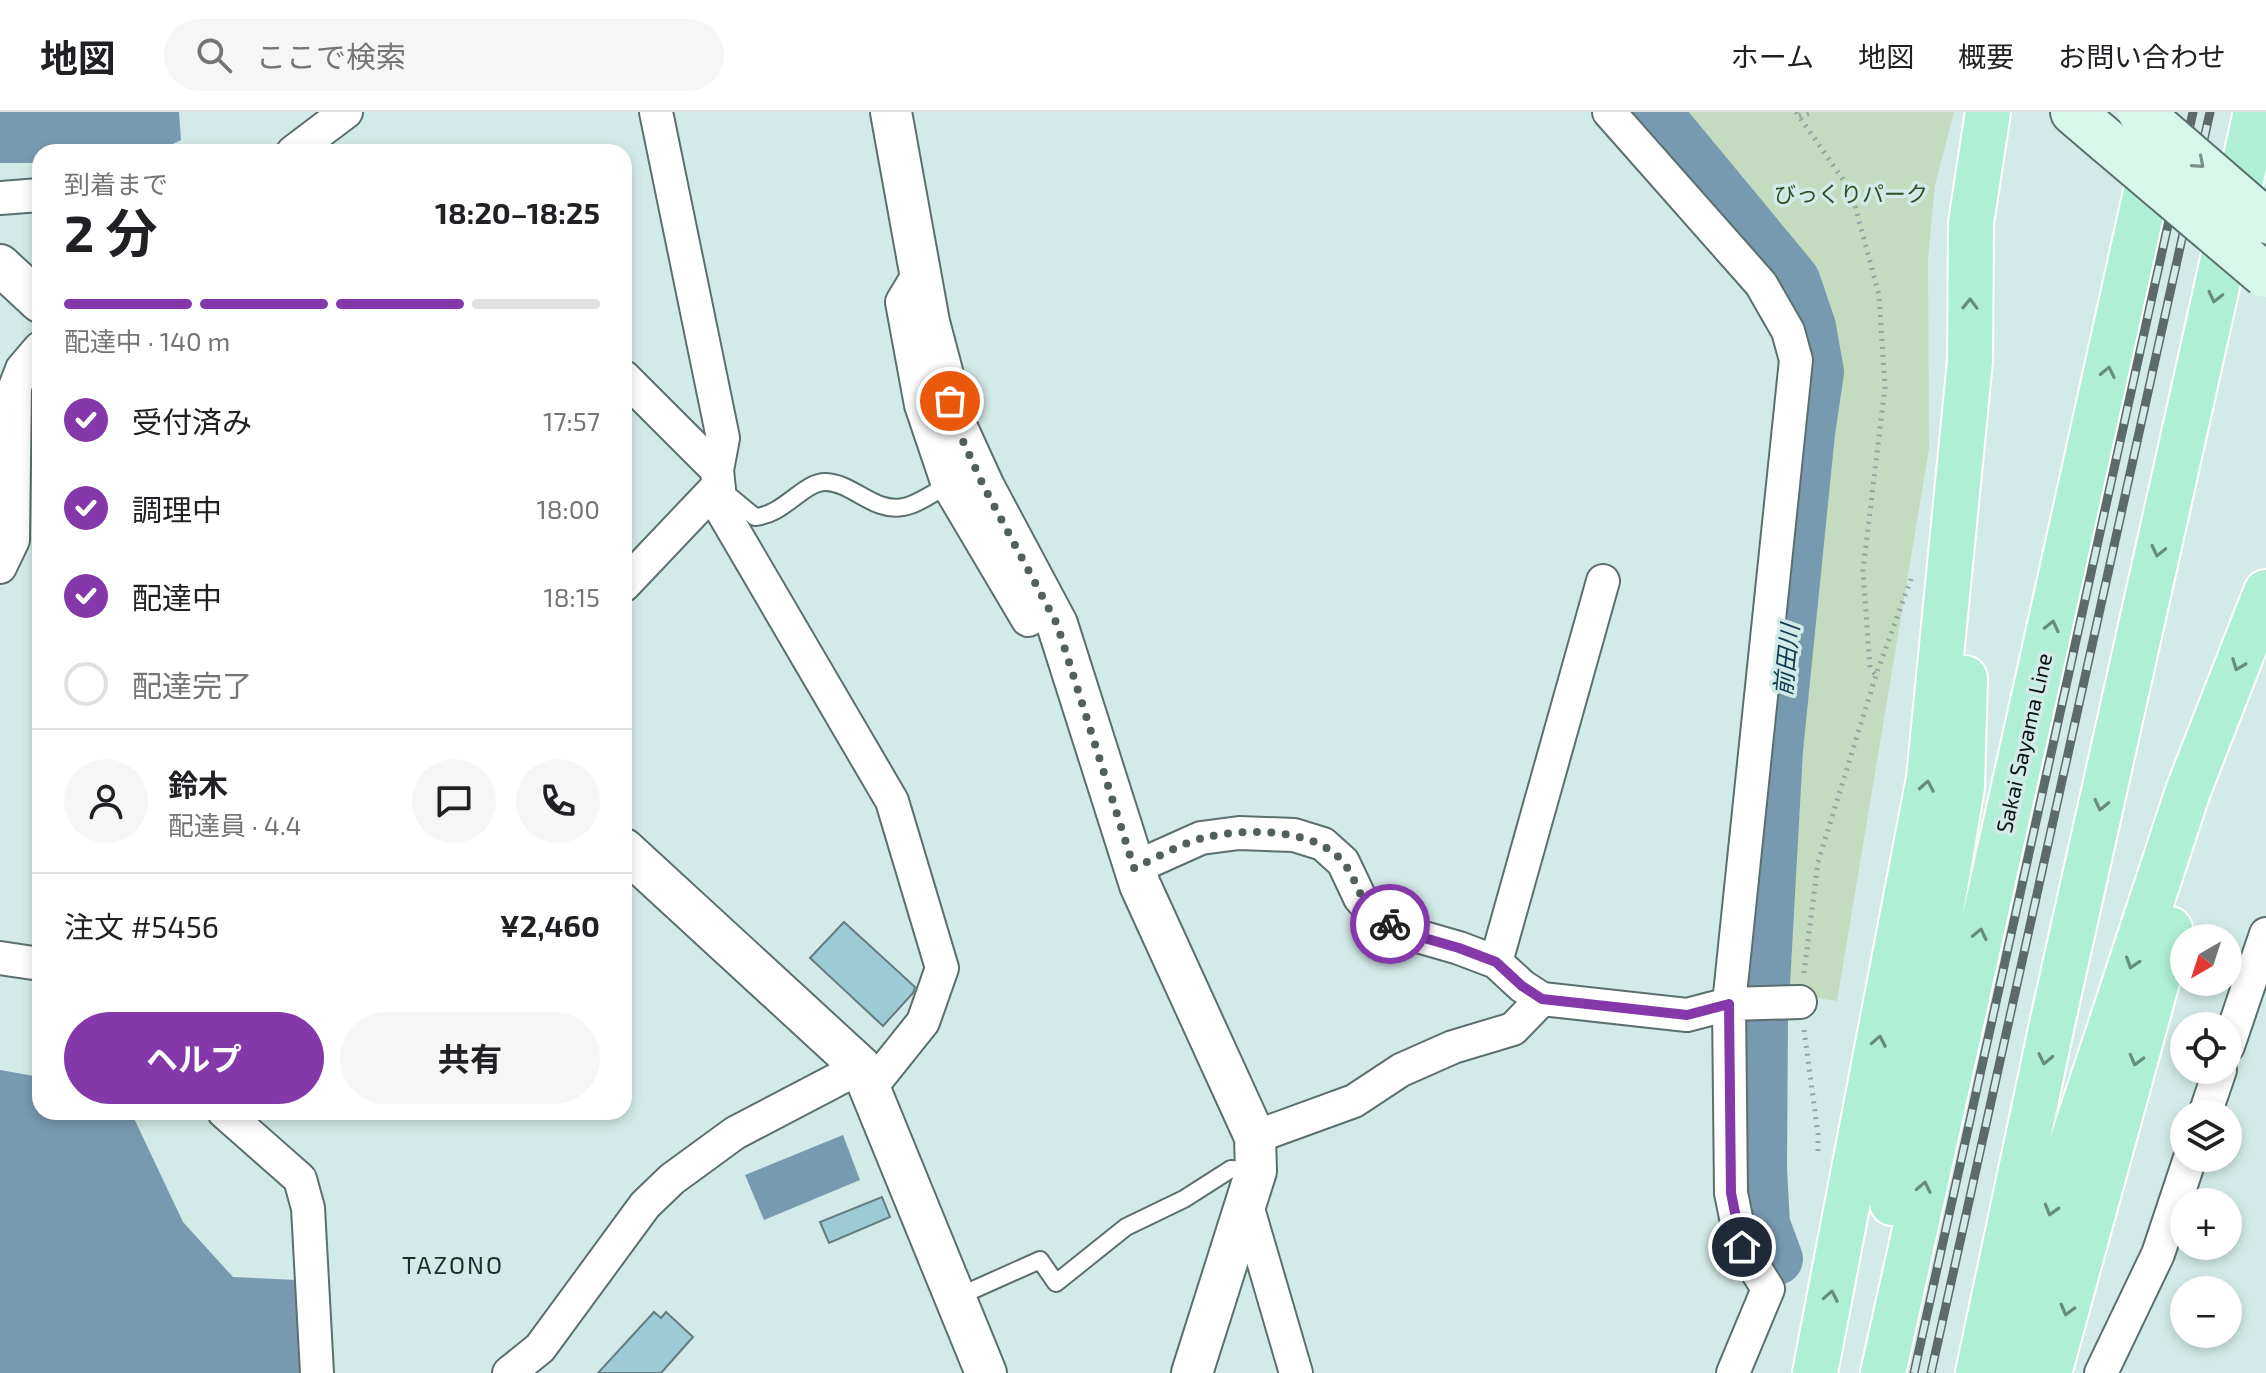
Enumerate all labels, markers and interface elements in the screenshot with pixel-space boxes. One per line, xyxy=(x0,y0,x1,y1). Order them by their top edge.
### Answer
search box xyxy=(164,19,724,91)
icon: search xyxy=(192,33,236,77)
text: 地図 xyxy=(40,34,116,80)
text: ここで検索 xyxy=(256,38,406,74)
text: ホーム xyxy=(1731,39,1814,73)
text: 地図 xyxy=(1858,39,1914,73)
text: 概要 xyxy=(1958,39,2014,73)
text: お問い合わせ xyxy=(2058,39,2226,73)
one-way arrow xyxy=(2189,153,2204,168)
text: 到着まで xyxy=(64,168,168,199)
park label: びっくりパーク xyxy=(1774,180,1928,206)
text: 18:20–18:25 xyxy=(435,194,600,230)
text: 2 分 xyxy=(64,200,157,262)
one-way arrow xyxy=(2207,290,2224,304)
one-way arrow xyxy=(1961,297,1979,310)
text: 配達中 · 140 m xyxy=(64,325,230,356)
one-way arrow xyxy=(2099,366,2116,379)
pin xyxy=(916,367,984,435)
icon: bag xyxy=(928,379,972,423)
icon: check xyxy=(64,398,108,442)
text: 受付済み xyxy=(132,403,252,439)
text: 17:57 xyxy=(543,405,600,436)
icon: check xyxy=(64,486,108,530)
text: 調理中 xyxy=(132,491,222,527)
text: 18:00 xyxy=(536,493,600,524)
one-way arrow xyxy=(2150,544,2167,557)
icon: check xyxy=(64,574,108,618)
text: 配達中 xyxy=(132,579,222,615)
text: 18:15 xyxy=(543,581,600,612)
one-way arrow xyxy=(2042,619,2059,633)
water label: 前田川 xyxy=(1767,620,1804,697)
street label: Sakai Sayama Line xyxy=(1990,650,2056,835)
one-way arrow xyxy=(2231,657,2247,671)
text: 配達完了 xyxy=(132,667,252,703)
button: person xyxy=(64,759,148,843)
button: chat xyxy=(412,759,496,843)
button: phone xyxy=(516,759,600,843)
text: 鈴木 xyxy=(168,766,228,802)
one-way arrow xyxy=(1918,779,1935,792)
one-way arrow xyxy=(2093,797,2110,811)
text: 配達員 · 4.4 xyxy=(168,809,301,840)
courier xyxy=(1350,884,1430,964)
icon: bike xyxy=(1368,902,1412,946)
text: ¥2,460 xyxy=(500,907,600,943)
text: 注文 #5456 xyxy=(64,908,219,944)
north arrow xyxy=(2170,924,2242,996)
map controls xyxy=(2170,924,2242,1348)
one-way arrow xyxy=(1971,927,1988,941)
one-way arrow xyxy=(2125,955,2141,969)
button: ヘルプ xyxy=(64,1012,324,1104)
button: 共有 xyxy=(340,1012,600,1104)
button: locate xyxy=(2170,1012,2242,1084)
one-way arrow xyxy=(1870,1035,1887,1048)
one-way arrow xyxy=(2037,1052,2054,1065)
one-way arrow xyxy=(2129,1052,2145,1066)
button: layers xyxy=(2170,1100,2242,1172)
one-way arrow xyxy=(1915,1181,1932,1195)
button: + xyxy=(2170,1188,2242,1260)
one-way arrow xyxy=(2043,1202,2060,1216)
pin xyxy=(1708,1213,1776,1281)
icon: home xyxy=(1720,1225,1764,1269)
district label: TAZONO xyxy=(402,1250,504,1279)
button: − xyxy=(2170,1276,2242,1348)
one-way arrow xyxy=(1821,1290,1838,1303)
one-way arrow xyxy=(2059,1303,2076,1317)

